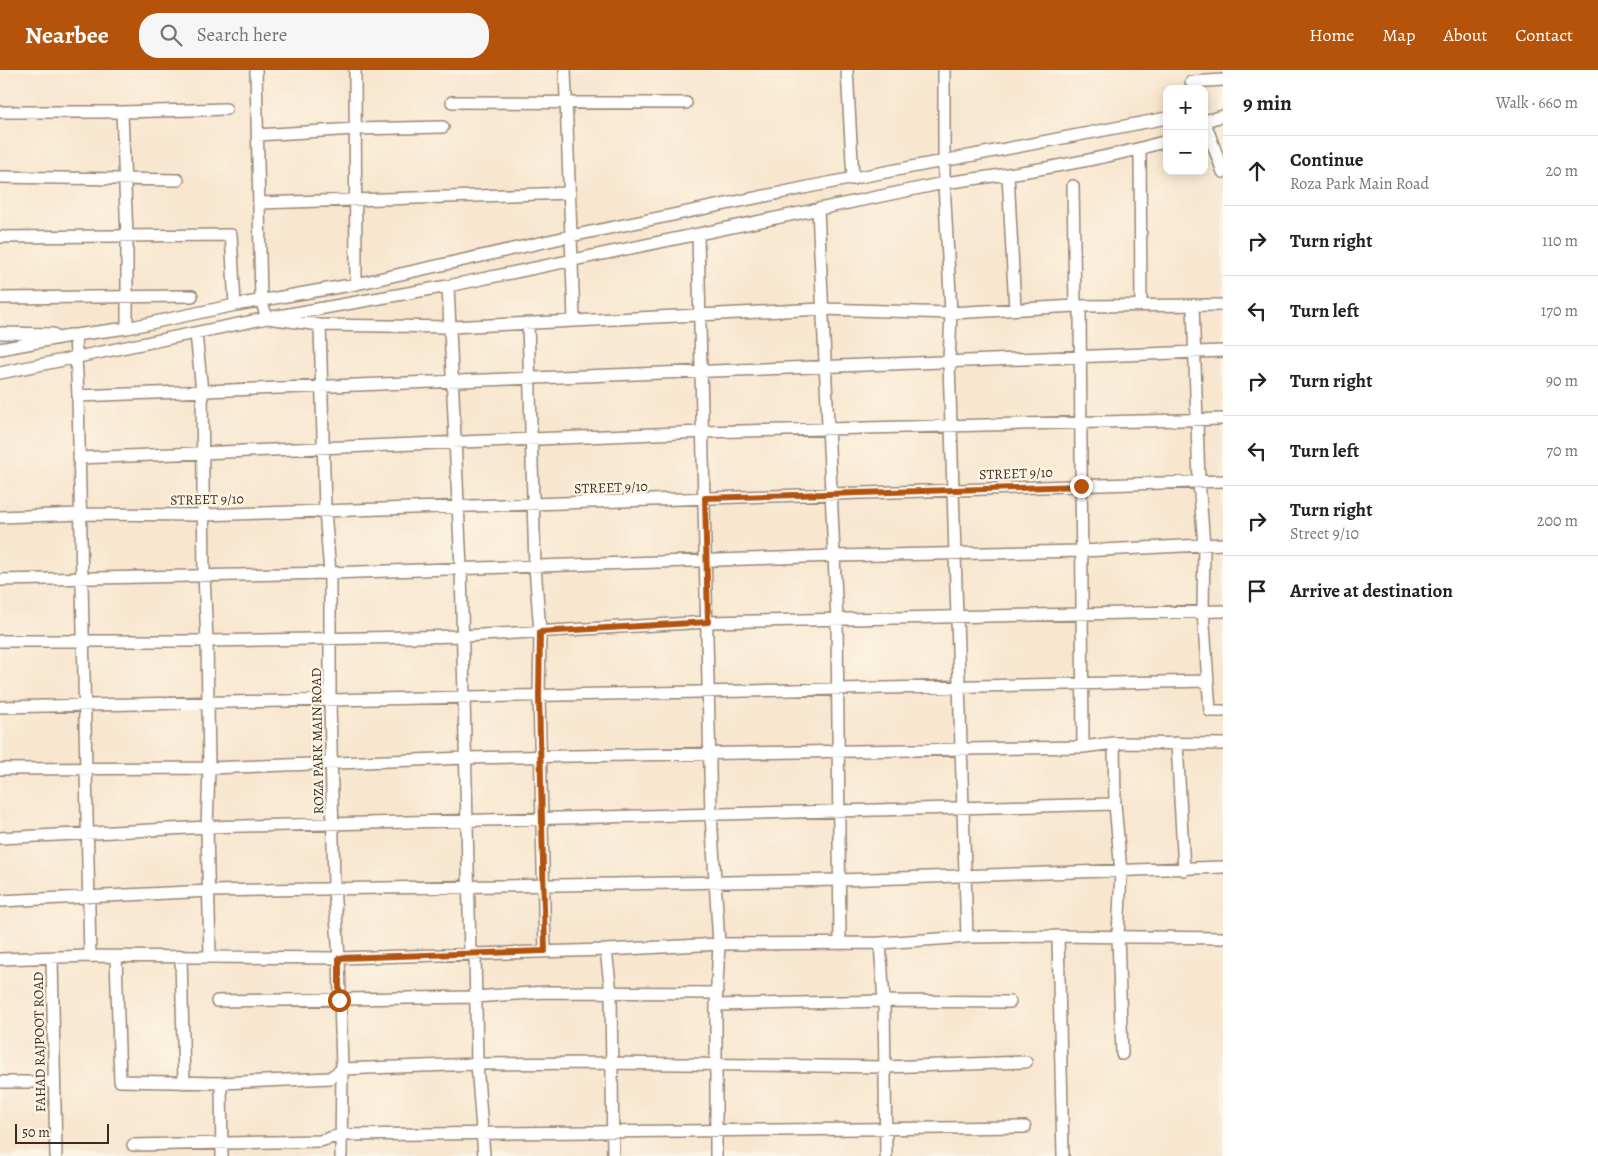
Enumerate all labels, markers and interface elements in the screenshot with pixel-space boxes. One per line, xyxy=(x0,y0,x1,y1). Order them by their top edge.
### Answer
search box xyxy=(139,13,489,58)
text: Nearbee xyxy=(25,19,109,51)
icon: search xyxy=(157,21,185,49)
text: Search here xyxy=(197,22,287,48)
text: Home xyxy=(1309,23,1354,47)
text: Map xyxy=(1382,23,1415,47)
text: About xyxy=(1443,23,1487,47)
text: Contact xyxy=(1515,23,1573,47)
map controls xyxy=(1163,85,1208,175)
button: + xyxy=(1163,85,1208,130)
text: 9 min xyxy=(1243,89,1292,117)
text: Walk · 660 m xyxy=(1496,92,1578,114)
button: − xyxy=(1163,130,1208,175)
text: Continue xyxy=(1290,147,1364,173)
icon: ahead xyxy=(1243,157,1271,185)
text: 20 m xyxy=(1545,160,1578,182)
text: Roza Park Main Road xyxy=(1290,173,1429,195)
icon: right xyxy=(1243,227,1271,255)
text: Turn right xyxy=(1290,228,1372,254)
text: 110 m xyxy=(1542,230,1578,252)
icon: left xyxy=(1243,297,1271,325)
text: Turn left xyxy=(1290,298,1359,324)
text: 170 m xyxy=(1541,300,1578,322)
icon: right xyxy=(1243,367,1271,395)
text: Turn right xyxy=(1290,368,1372,394)
text: 90 m xyxy=(1546,370,1578,392)
icon: left xyxy=(1243,437,1271,465)
text: Turn left xyxy=(1290,438,1359,464)
text: 70 m xyxy=(1546,440,1578,462)
street label: STREET 9/10 xyxy=(979,463,1053,484)
route end xyxy=(1070,475,1093,498)
street label: STREET 9/10 xyxy=(574,477,648,498)
street label: STREET 9/10 xyxy=(170,489,244,510)
text: Turn right xyxy=(1290,497,1372,523)
icon: right xyxy=(1243,507,1271,535)
text: 200 m xyxy=(1537,510,1578,532)
text: Street 9/10 xyxy=(1290,523,1359,545)
icon: arrive xyxy=(1243,577,1271,605)
text: Arrive at destination xyxy=(1290,578,1453,604)
street label: ROZA PARK MAIN ROAD xyxy=(307,667,328,814)
street label: FAHAD RAJPOOT ROAD xyxy=(29,971,50,1112)
route start xyxy=(328,989,351,1012)
scale bar xyxy=(15,1121,109,1144)
text: 50 m xyxy=(22,1123,50,1142)

